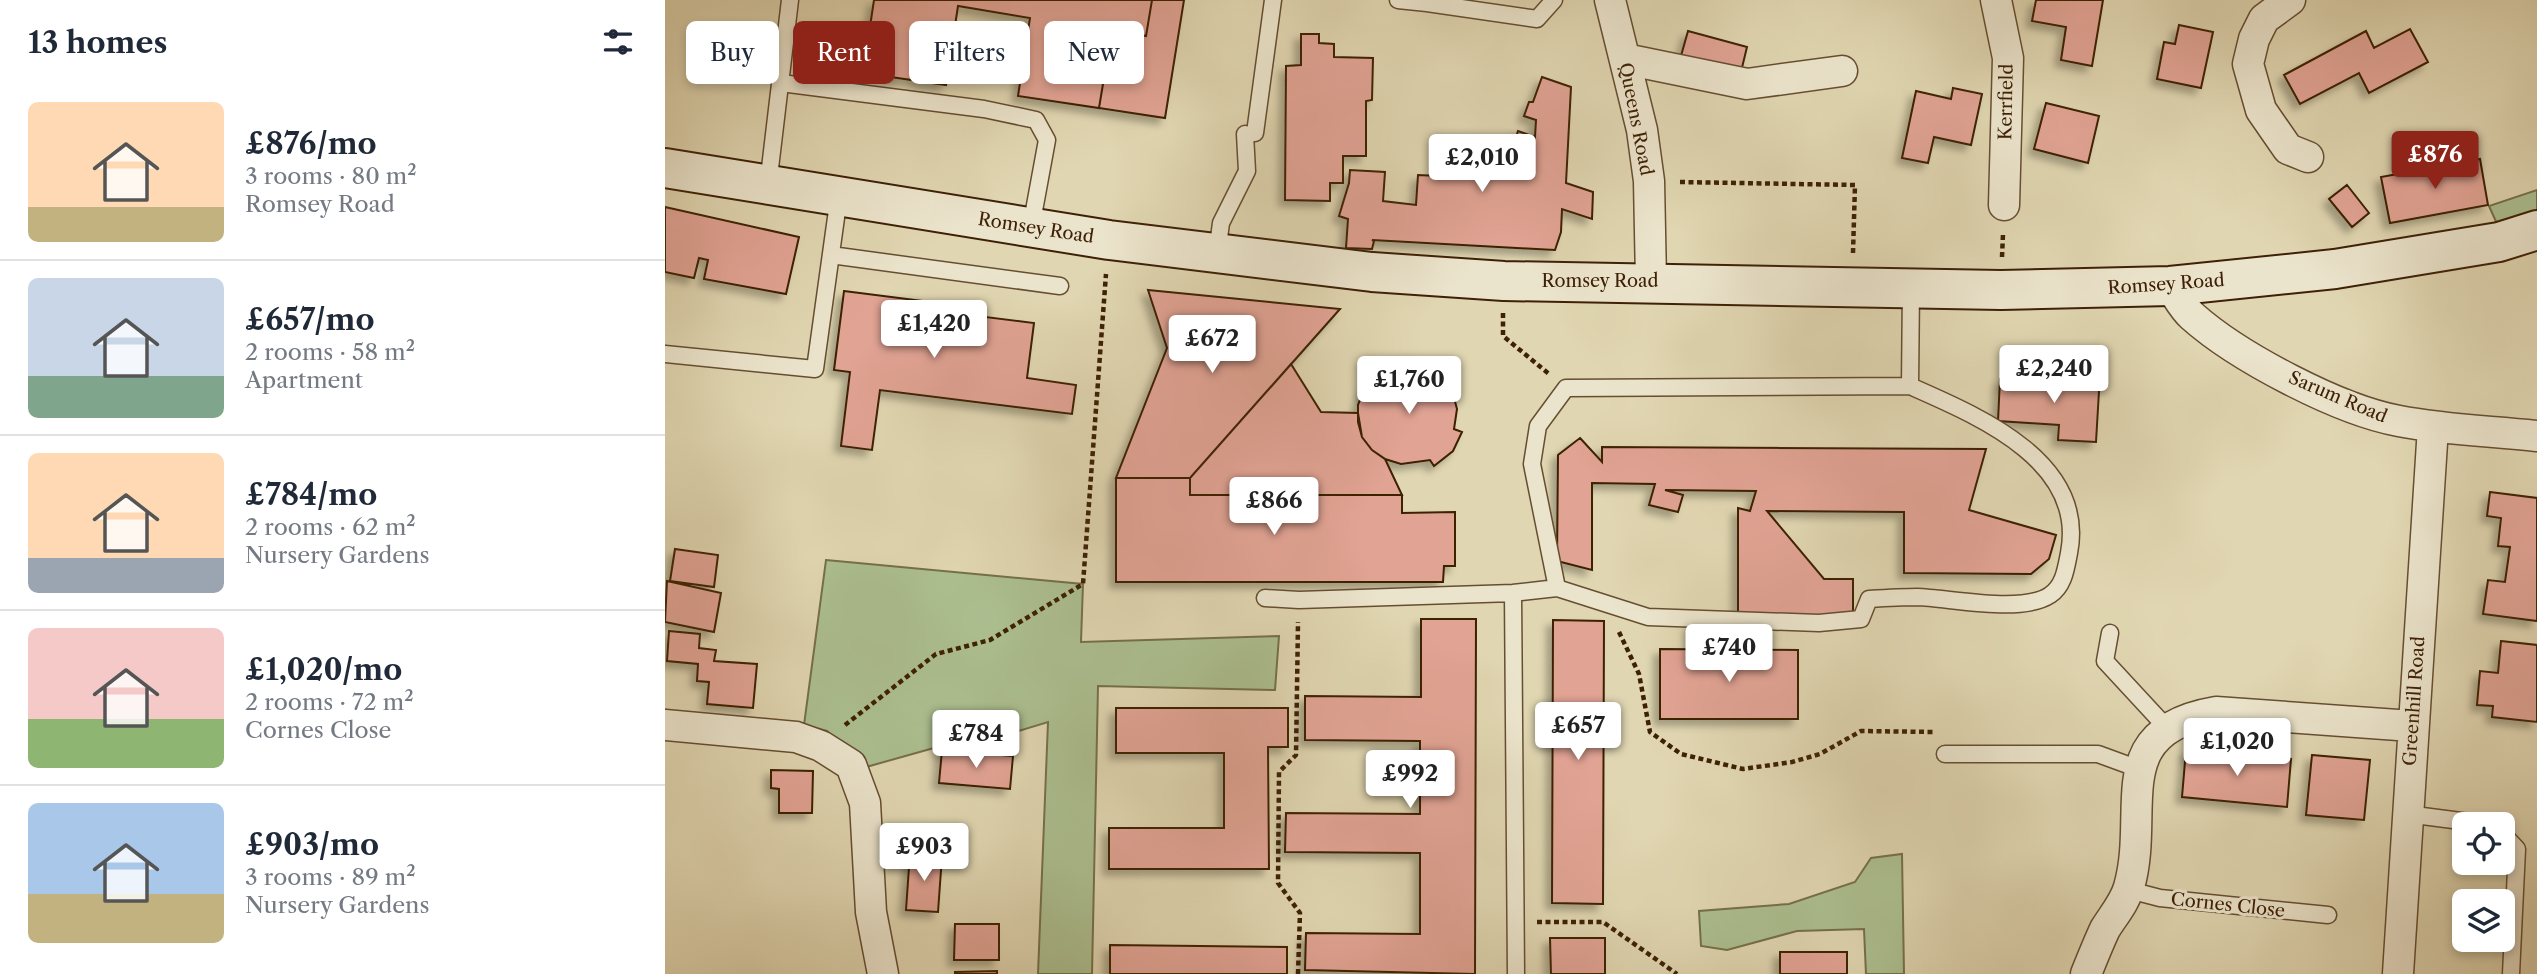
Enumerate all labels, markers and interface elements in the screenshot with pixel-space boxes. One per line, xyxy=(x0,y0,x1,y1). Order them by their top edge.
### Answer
chip: Buy xyxy=(686,21,779,84)
chip: Rent xyxy=(793,21,895,84)
chip: Filters xyxy=(909,21,1030,84)
chip: New xyxy=(1044,21,1144,84)
icon: filters xyxy=(599,23,637,61)
text: 13 homes xyxy=(28,24,167,61)
street label: Queens Road xyxy=(1614,61,1658,177)
street label: Kerrfield xyxy=(1994,64,2018,140)
text: £876/mo xyxy=(245,125,377,162)
icon: home xyxy=(84,130,168,214)
pin: £876 xyxy=(2394,132,2476,191)
pin: £2,010 xyxy=(1425,134,1539,194)
text: £876 xyxy=(2408,140,2462,168)
text: £2,010 xyxy=(1445,143,1519,171)
text: 3 rooms · 80 m² xyxy=(245,162,417,190)
text: Romsey Road xyxy=(245,190,395,218)
street label: Romsey Road xyxy=(976,208,1096,248)
street label: Romsey Road xyxy=(2107,269,2225,299)
street label: Romsey Road xyxy=(1541,270,1659,292)
pin: £1,420 xyxy=(877,300,991,360)
text: £657/mo xyxy=(245,301,375,338)
icon: home xyxy=(84,306,168,390)
text: £1,420 xyxy=(897,309,971,337)
pin: £672 xyxy=(1171,316,1253,375)
text: £672 xyxy=(1185,324,1239,352)
text: 2 rooms · 58 m² xyxy=(245,338,415,366)
pin: £2,240 xyxy=(1997,346,2111,405)
text: £2,240 xyxy=(2015,354,2093,382)
pin: £1,760 xyxy=(1352,356,1466,416)
text: £1,760 xyxy=(1373,365,1445,393)
text: Apartment xyxy=(245,366,363,394)
street label: Sarum Road xyxy=(2285,366,2391,428)
text: £784/mo xyxy=(245,476,377,513)
pin: £866 xyxy=(1233,477,1315,537)
icon: home xyxy=(84,481,168,565)
text: £866 xyxy=(1245,486,1303,514)
text: 2 rooms · 62 m² xyxy=(245,513,416,541)
text: Nursery Gardens xyxy=(245,541,429,569)
pin: £740 xyxy=(1688,624,1770,684)
text: £740 xyxy=(1702,633,1757,661)
street label: Greenhill Road xyxy=(2398,635,2430,767)
text: £1,020/mo xyxy=(245,651,402,688)
icon: home xyxy=(84,656,168,740)
text: 2 rooms · 72 m² xyxy=(245,688,414,716)
pin: £657 xyxy=(1537,702,1619,762)
pin: £784 xyxy=(935,710,1017,770)
text: £657 xyxy=(1551,711,1605,739)
text: Cornes Close xyxy=(245,716,392,744)
pin: £1,020 xyxy=(2180,718,2294,778)
text: £784 xyxy=(948,719,1004,747)
text: £1,020 xyxy=(2200,727,2274,755)
pin: £992 xyxy=(1369,750,1451,810)
text: £992 xyxy=(1382,759,1438,787)
map controls xyxy=(2452,812,2515,952)
button: locate xyxy=(2452,812,2515,875)
pin: £903 xyxy=(883,824,965,883)
text: £903/mo xyxy=(245,826,379,863)
icon: home xyxy=(84,831,168,915)
text: £903 xyxy=(896,832,952,860)
text: 3 rooms · 89 m² xyxy=(245,863,416,891)
street label: Cornes Close xyxy=(2170,888,2286,922)
button: layers xyxy=(2452,889,2515,952)
text: Nursery Gardens xyxy=(245,891,429,919)

